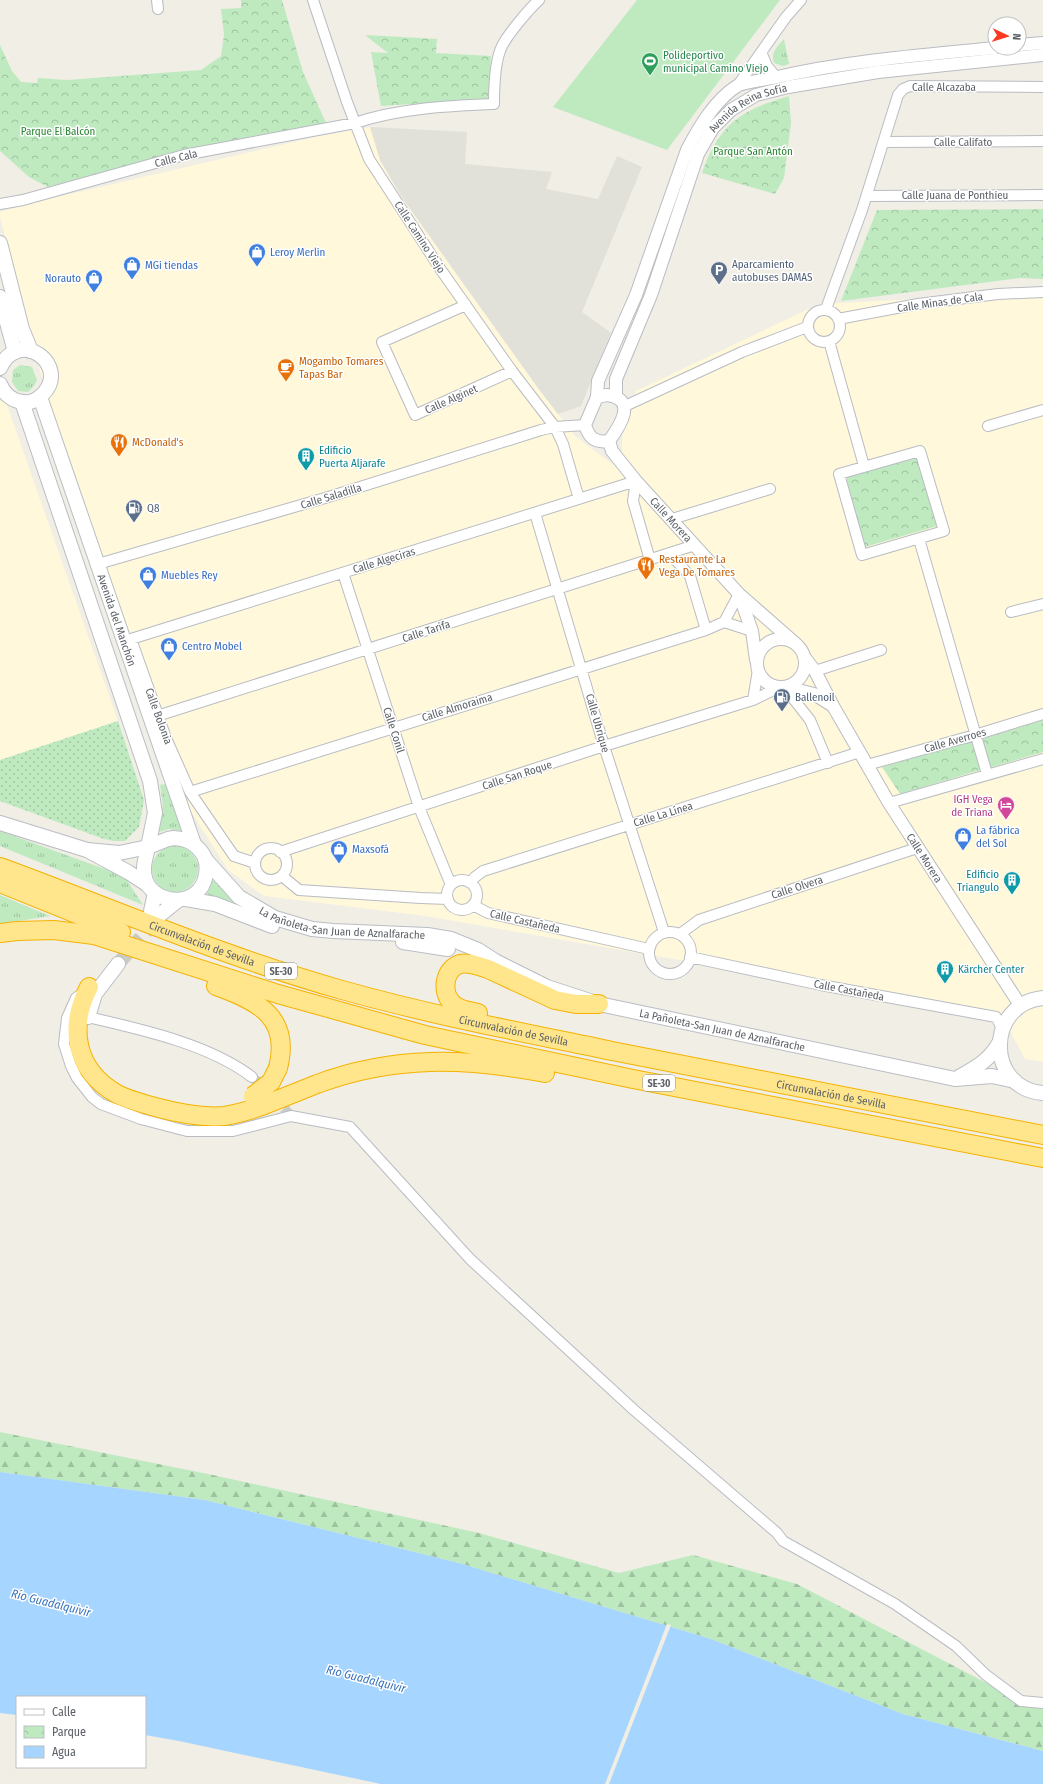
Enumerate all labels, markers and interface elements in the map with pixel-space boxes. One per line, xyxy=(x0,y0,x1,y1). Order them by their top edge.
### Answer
north arrow xyxy=(987,16,1027,56)
text: N xyxy=(1010,33,1023,40)
place label: Polideportivo municipal Camino Viejo xyxy=(663,49,769,75)
sports icon: Polideportivo municipal Camino Viejo xyxy=(640,51,660,76)
street label: Avenida Reina Sofía xyxy=(706,81,788,135)
street label: Calle Alcazaba xyxy=(912,81,976,94)
park label: Parque El Balcón xyxy=(21,125,95,138)
street label: Calle Califato xyxy=(934,136,993,149)
park label: Parque San Antón xyxy=(713,145,793,158)
street label: Calle Cala xyxy=(153,147,199,170)
street label: Calle Juana de Ponthieu xyxy=(902,189,1008,202)
street label: Calle Camino Viejo xyxy=(391,199,448,276)
shop icon: Leroy Merlin xyxy=(247,242,267,267)
place label: Leroy Merlin xyxy=(270,246,325,259)
shop icon: MGi tiendas xyxy=(122,255,142,280)
place label: Aparcamiento autobuses DAMAS xyxy=(732,258,813,284)
place label: MGi tiendas xyxy=(145,259,198,272)
parking icon: Aparcamiento autobuses DAMAS xyxy=(709,260,729,285)
shop icon: Norauto xyxy=(84,268,104,293)
place label: Norauto xyxy=(45,272,81,285)
street label: Calle Minas de Cala xyxy=(896,290,984,315)
place label: Mogambo Tomares Tapas Bar xyxy=(299,355,384,381)
cafe icon: Mogambo Tomares Tapas Bar xyxy=(276,357,296,382)
street label: Calle Alginet xyxy=(423,382,480,417)
restaurant icon: McDonald's xyxy=(109,432,129,457)
place label: McDonald's xyxy=(132,436,184,449)
place label: Edificio Puerta Aljarafe xyxy=(319,444,385,470)
building icon: Edificio Puerta Aljarafe xyxy=(296,446,316,471)
street label: Calle Saladilla xyxy=(299,481,363,512)
street label: Calle Morera xyxy=(647,495,694,545)
fuel station icon: Q8 xyxy=(124,498,144,523)
place label: Q8 xyxy=(147,502,160,515)
street label: Calle Algeciras xyxy=(351,545,417,576)
place label: Restaurante La Vega De Tomares xyxy=(659,553,735,579)
restaurant icon: Restaurante La Vega De Tomares xyxy=(636,555,656,580)
shop icon: Muebles Rey xyxy=(138,565,158,590)
place label: Muebles Rey xyxy=(161,569,218,582)
street label: Avenida del Manchón xyxy=(95,573,138,668)
street label: Calle Tarifa xyxy=(401,618,452,645)
shop icon: Centro Mobel xyxy=(159,636,179,661)
place label: Centro Mobel xyxy=(182,640,242,653)
street label: Calle Bolonia xyxy=(142,686,175,746)
fuel station icon: Ballenoil xyxy=(772,687,792,712)
street label: Calle Almoraima xyxy=(420,691,494,724)
place label: Ballenoil xyxy=(795,691,835,704)
street label: Calle Ubrique xyxy=(583,692,612,754)
street label: Calle Conil xyxy=(380,706,407,755)
street label: Calle Averroes xyxy=(923,725,988,756)
street label: Calle San Roque xyxy=(481,758,554,793)
place label: IGH Vega de Triana xyxy=(951,793,993,819)
hotel icon: IGH Vega de Triana xyxy=(996,795,1016,820)
street label: Calle La Línea xyxy=(632,799,694,830)
place label: La fábrica del Sol xyxy=(976,824,1020,850)
shop icon: La fábrica del Sol xyxy=(953,826,973,851)
street label: Calle Morera xyxy=(903,831,945,885)
shop icon: Maxsofá xyxy=(329,839,349,864)
place label: Maxsofá xyxy=(352,843,389,856)
place label: Edificio Triangulo xyxy=(957,868,999,894)
building icon: Edificio Triangulo xyxy=(1002,870,1022,895)
street label: Calle Olvera xyxy=(770,873,825,902)
street label: La Pañoleta-San Juan de Aznalfarache xyxy=(257,904,425,942)
street label: Calle Castañeda xyxy=(489,907,561,936)
street label: Circunvalación de Sevilla xyxy=(147,919,256,969)
building icon: Kärcher Center xyxy=(935,959,955,984)
road number: SE-30 xyxy=(265,963,297,979)
place label: Kärcher Center xyxy=(958,963,1024,976)
street label: Calle Castañeda xyxy=(813,977,885,1004)
street label: La Pañoleta-San Juan de Aznalfarache xyxy=(638,1007,806,1054)
street label: Circunvalación de Sevilla xyxy=(458,1013,569,1049)
road number: SE-30 xyxy=(643,1075,675,1091)
street label: Circunvalación de Sevilla xyxy=(775,1078,887,1112)
water label: Río Guadalquivir xyxy=(10,1586,93,1620)
water label: Río Guadalquivir xyxy=(325,1662,408,1696)
legend xyxy=(16,1696,146,1768)
text: Calle xyxy=(52,1705,76,1719)
text: Parque xyxy=(52,1725,86,1739)
text: Agua xyxy=(52,1745,76,1759)

